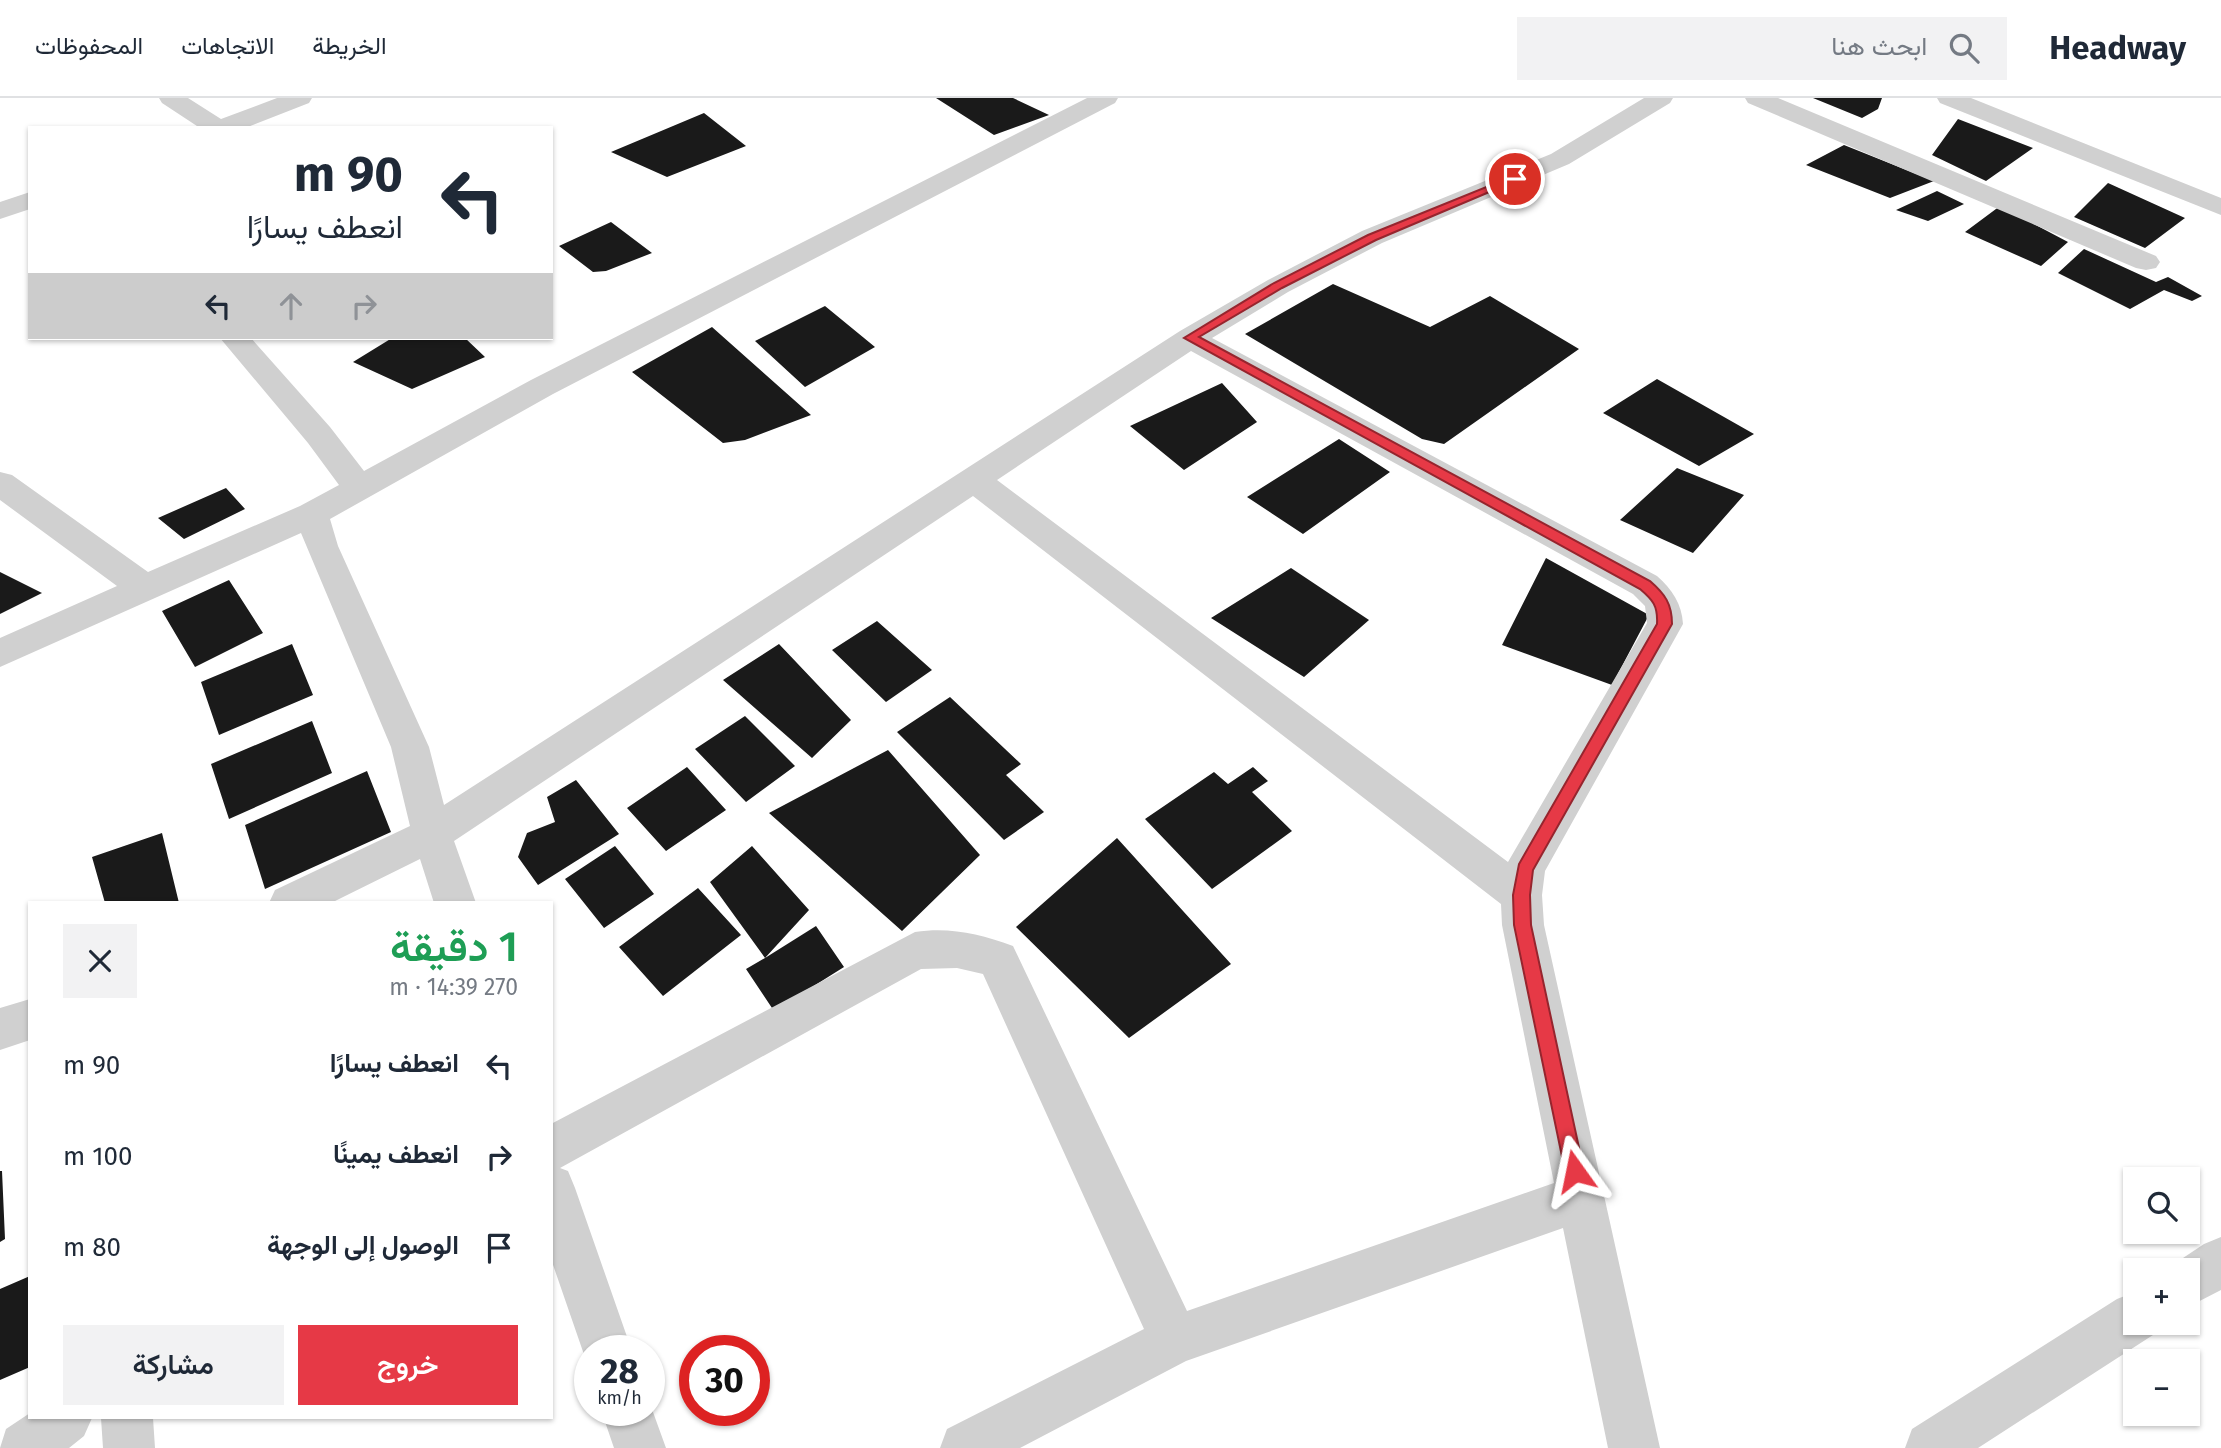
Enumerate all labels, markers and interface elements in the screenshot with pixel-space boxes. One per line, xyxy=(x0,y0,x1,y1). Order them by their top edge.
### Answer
search box xyxy=(1517,17,2007,80)
text: Headway xyxy=(2049,28,2186,68)
icon: search xyxy=(1945,29,1983,67)
text: ابحث هنا xyxy=(1831,31,1927,62)
text: المحفوظات xyxy=(35,32,143,60)
text: الاتجاهات xyxy=(181,32,274,60)
text: الخريطة xyxy=(312,32,387,60)
text: 90 m xyxy=(294,145,403,204)
pin xyxy=(1485,149,1545,209)
icon: left xyxy=(427,154,518,245)
icon: arrive xyxy=(1496,160,1534,198)
text: انعطف يسارًا xyxy=(247,208,403,246)
icon: left xyxy=(199,287,237,325)
icon: ahead xyxy=(272,287,310,325)
icon: right xyxy=(345,287,383,325)
text: 1 دقيقة xyxy=(390,922,518,972)
button: close xyxy=(63,924,137,998)
text: 270 m · 14:39 xyxy=(389,973,518,1001)
icon: left xyxy=(480,1047,518,1085)
text: انعطف يسارًا xyxy=(330,1048,459,1079)
text: 90 m xyxy=(63,1050,120,1081)
position arrow xyxy=(1538,1134,1612,1208)
icon: right xyxy=(480,1138,518,1176)
text: انعطف يمينًا xyxy=(333,1139,459,1170)
text: 100 m xyxy=(63,1141,132,1172)
map controls xyxy=(2123,1167,2200,1426)
button: search xyxy=(2123,1167,2200,1244)
icon: arrive xyxy=(480,1229,518,1267)
text: الوصول إلى الوجهة xyxy=(267,1230,459,1261)
text: 80 m xyxy=(63,1232,121,1263)
button: + xyxy=(2123,1258,2200,1335)
button: مشاركة xyxy=(63,1325,284,1405)
button: خروج xyxy=(298,1325,518,1405)
speed limit sign: 30 xyxy=(679,1335,770,1426)
button: − xyxy=(2123,1349,2200,1426)
text: 28 xyxy=(600,1350,639,1392)
text: km/h xyxy=(597,1387,642,1409)

